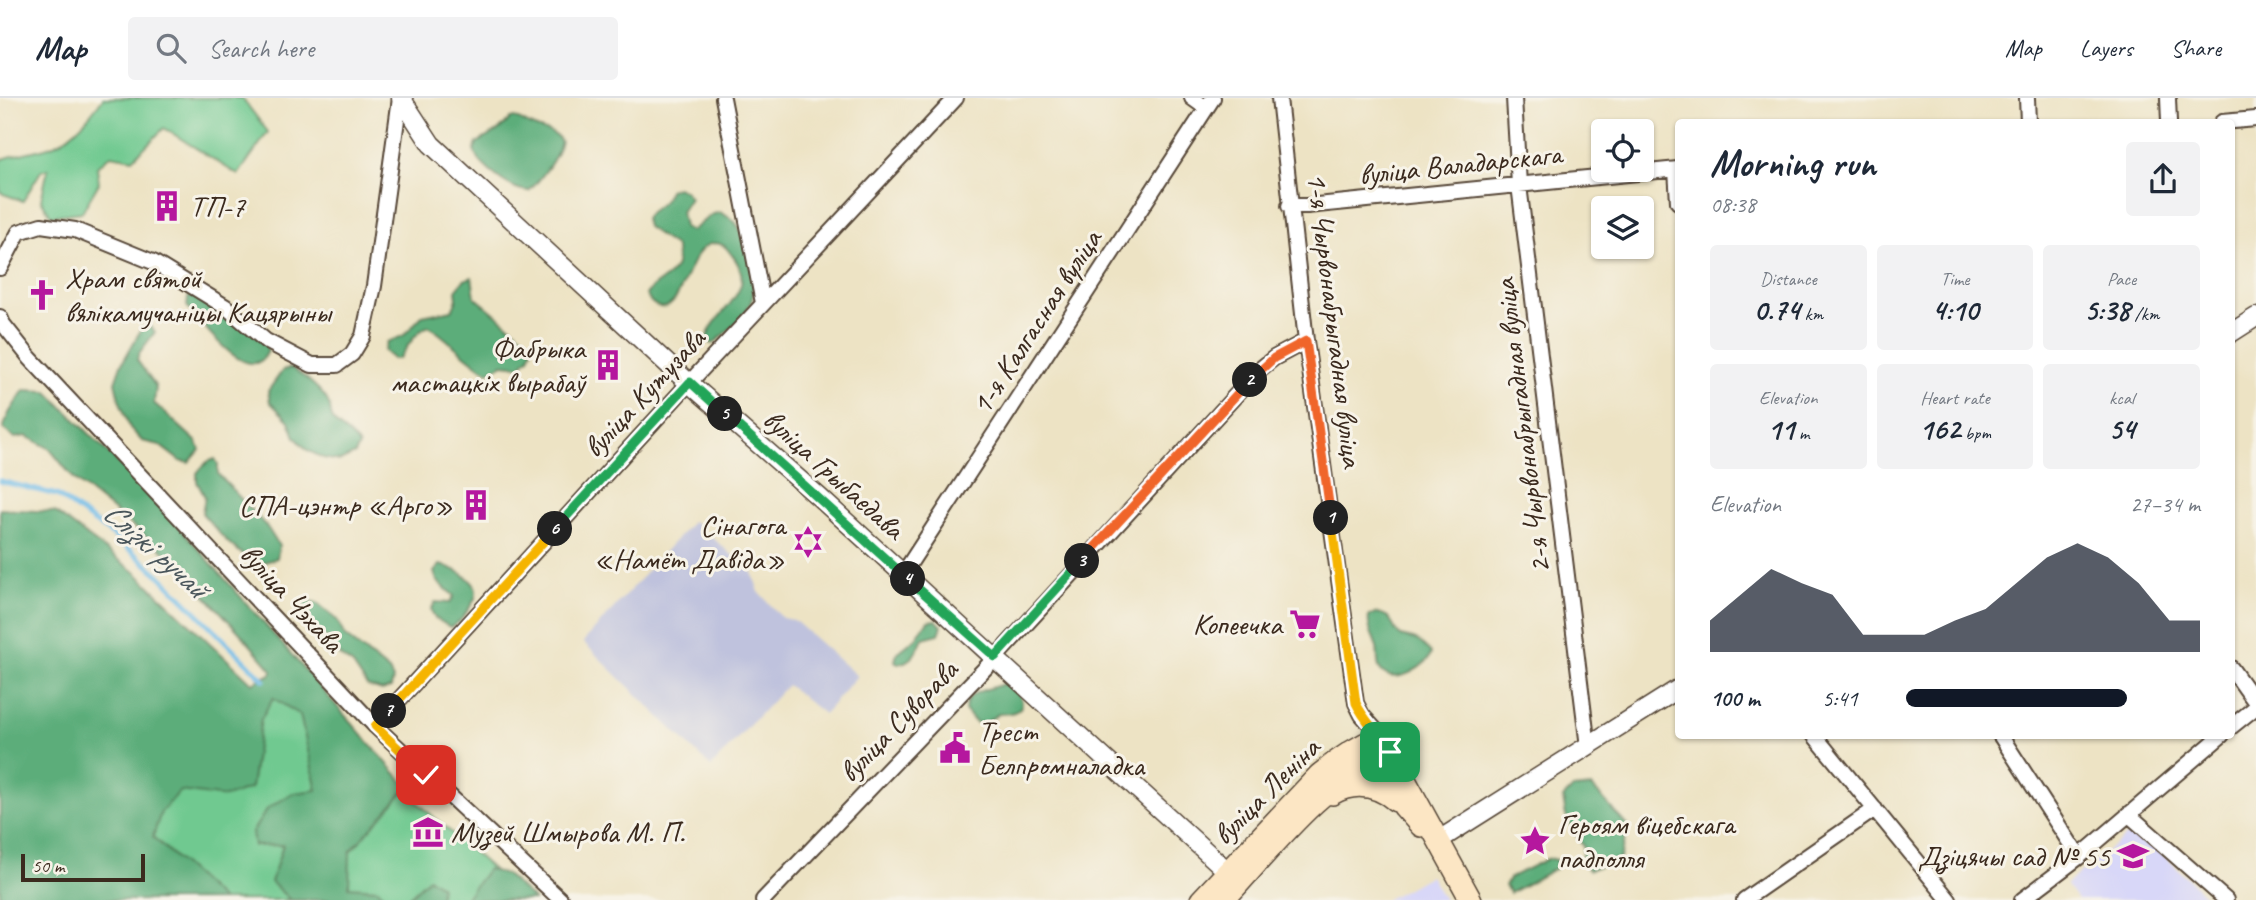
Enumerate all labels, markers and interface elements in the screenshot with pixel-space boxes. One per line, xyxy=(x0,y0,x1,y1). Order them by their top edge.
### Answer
search box xyxy=(128,17,618,80)
text: Map xyxy=(35,27,86,69)
icon: search xyxy=(152,29,190,67)
text: Search here xyxy=(208,32,314,65)
text: Map xyxy=(2005,33,2042,63)
text: Layers xyxy=(2080,33,2133,63)
text: Share xyxy=(2171,33,2221,63)
map controls xyxy=(1591,119,1654,259)
button: locate xyxy=(1591,119,1654,182)
street label: вуліца Валадарскага xyxy=(1357,134,1566,194)
text: Morning run xyxy=(1710,140,1876,187)
button: share xyxy=(2126,142,2200,216)
street label: 1-я Чырвонабрыгадная вуліца xyxy=(1298,171,1372,471)
place label: ТП-7 xyxy=(190,187,247,225)
building icon: ТП-7 xyxy=(150,189,184,223)
text: 08:38 xyxy=(1710,190,1756,219)
button: layers xyxy=(1591,196,1654,259)
street label: 1-я Калгасная вуліца xyxy=(962,221,1111,422)
place label: Храм святой вялікамучаніцы Кацярыны xyxy=(65,259,333,331)
text: Distance xyxy=(1760,267,1817,291)
text: Time xyxy=(1940,267,1970,291)
text: Pace xyxy=(2107,267,2136,291)
street label: 2-я Чырвонабрыгадная вуліца xyxy=(1485,275,1559,575)
church icon: Храм святой вялікамучаніцы Кацярыны xyxy=(25,278,59,312)
text: 0.74 xyxy=(1754,291,1800,329)
text: 4:10 xyxy=(1932,291,1978,329)
text: 5:38 xyxy=(2084,291,2130,329)
text: km xyxy=(1800,302,1823,326)
text: /km xyxy=(2130,302,2159,326)
street label: вуліца Кутузава xyxy=(575,319,715,465)
place label: Фабрыка мастацкіх вырабаў xyxy=(390,329,587,401)
building icon: Фабрыка мастацкіх вырабаў xyxy=(591,348,625,382)
pin: 2 xyxy=(1232,362,1268,398)
text: 2 xyxy=(1245,367,1254,391)
text: Elevation xyxy=(1759,386,1818,410)
text: Heart rate xyxy=(1920,386,1990,410)
text: kcal xyxy=(2109,386,2134,410)
pin: 5 xyxy=(708,396,742,432)
text: 5 xyxy=(720,401,729,425)
street label: вуліца Грыбаедава xyxy=(755,401,914,549)
text: 11 xyxy=(1767,410,1794,448)
text: 162 xyxy=(1919,410,1960,448)
text: 54 xyxy=(2108,410,2135,448)
text: m xyxy=(1794,421,1809,445)
text: bpm xyxy=(1960,421,1991,445)
place label: СПА-цэнтр «Арго» xyxy=(239,486,453,524)
building icon: СПА-цэнтр «Арго» xyxy=(459,488,493,522)
text: Elevation xyxy=(1710,490,1781,519)
text: 27–34 m xyxy=(2130,490,2200,519)
water label: Слізкі ручай xyxy=(95,492,221,611)
pin: 1 xyxy=(1314,500,1348,536)
text: 1 xyxy=(1326,505,1335,529)
place label: Сінагога «Намёт Давіда» xyxy=(594,506,788,578)
pin: 6 xyxy=(538,512,572,546)
text: 6 xyxy=(550,516,559,540)
synagogue icon: Сінагога «Намёт Давіда» xyxy=(791,525,825,559)
street label: вуліца Чэхава xyxy=(232,536,353,662)
pin: 3 xyxy=(1064,544,1100,578)
text: 3 xyxy=(1077,548,1086,572)
pin: 4 xyxy=(890,561,926,596)
text: 4 xyxy=(903,566,912,590)
place label: Копеечка xyxy=(1193,605,1284,643)
supermarket icon: Копеечка xyxy=(1288,607,1322,641)
street label: вуліца Суворава xyxy=(830,650,967,790)
text: 100 m xyxy=(1710,684,1760,713)
text: 5:41 xyxy=(1822,684,1858,713)
pin: 7 xyxy=(372,694,406,728)
text: 7 xyxy=(384,698,393,722)
place label: Трест Белпромналадка xyxy=(978,712,1146,784)
pin xyxy=(1360,722,1420,782)
street label: вуліца Леніна xyxy=(1204,728,1329,853)
public building icon: Трест Белпромналадка xyxy=(938,731,972,765)
icon: arrive xyxy=(1371,733,1409,771)
pin xyxy=(396,745,456,805)
icon: check xyxy=(407,756,445,794)
place label: Героям віцебскага падполля xyxy=(1558,805,1737,877)
place label: Музей Шмырова М. П. xyxy=(451,813,685,851)
museum icon: Музей Шмырова М. П. xyxy=(411,815,445,849)
place icon: Героям віцебскага падполля xyxy=(1518,824,1552,858)
place label: Дзіцячы сад № 55 xyxy=(1918,837,2111,875)
school or university icon: Дзіцячы сад № 55 xyxy=(2116,839,2150,873)
scale bar xyxy=(21,851,145,883)
text: 50 m xyxy=(32,854,64,878)

